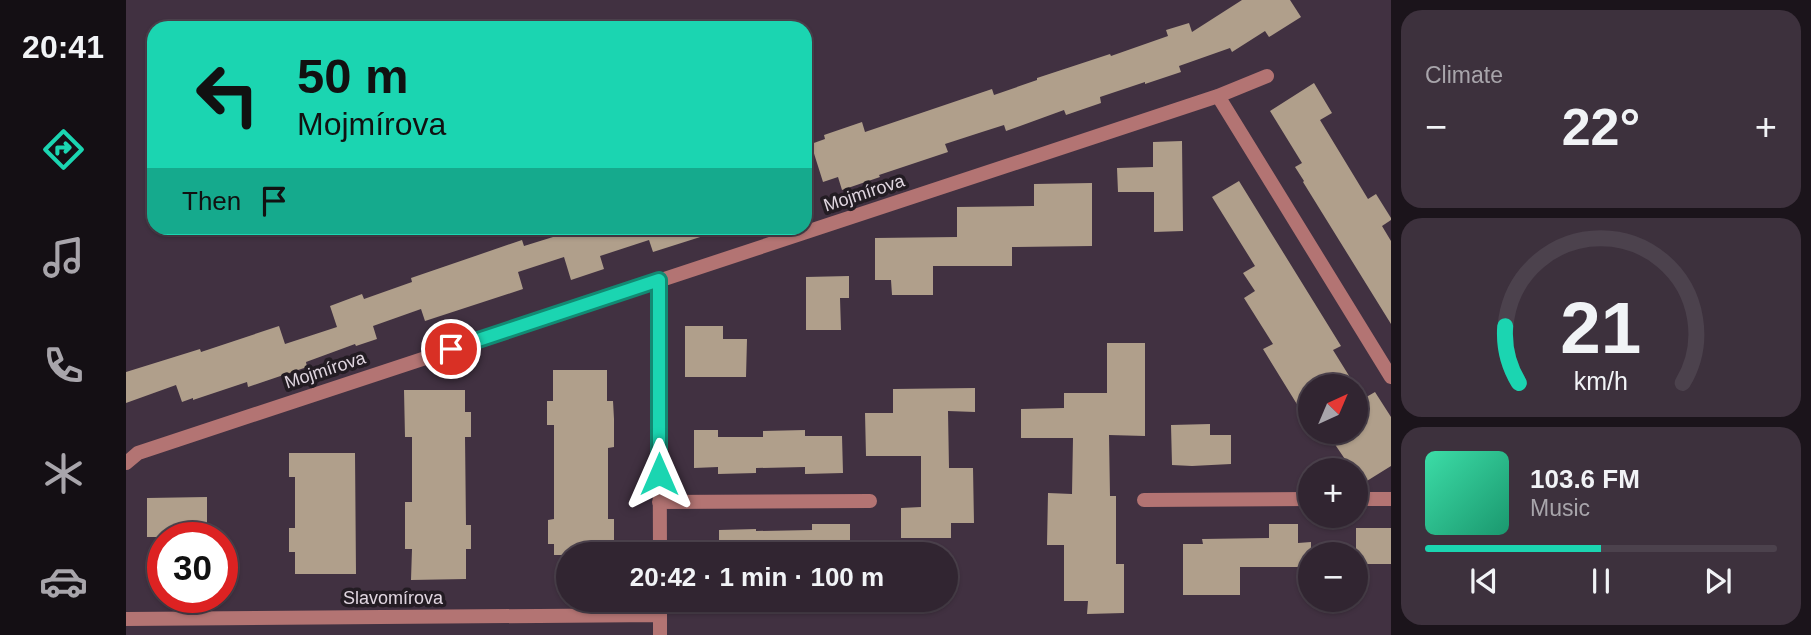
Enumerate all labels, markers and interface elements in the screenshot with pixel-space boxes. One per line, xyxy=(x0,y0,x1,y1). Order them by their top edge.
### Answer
text: 20:41 xyxy=(22,29,104,65)
icon: left xyxy=(182,49,273,140)
text: 50 m xyxy=(297,49,409,103)
text: Climate xyxy=(1425,62,1503,88)
text: 22° xyxy=(1562,98,1640,156)
text: Mojmírova xyxy=(297,106,446,142)
text: − xyxy=(1425,106,1447,148)
text: + xyxy=(1755,106,1777,148)
icon: directions xyxy=(39,125,88,174)
street label: Mojmírova xyxy=(821,170,908,215)
icon: arrive xyxy=(255,182,293,220)
text: Then xyxy=(182,186,241,216)
icon: music xyxy=(39,233,88,282)
text: 21 xyxy=(1561,288,1641,369)
pin xyxy=(421,319,481,379)
icon: arrive xyxy=(432,330,470,368)
icon: phone xyxy=(39,341,88,390)
street label: Mojmírova xyxy=(282,347,369,392)
text: km/h xyxy=(1574,367,1628,395)
north arrow xyxy=(1298,374,1368,444)
map controls xyxy=(1298,374,1368,612)
position arrow xyxy=(622,437,696,511)
icon: climate xyxy=(39,449,88,498)
button: + xyxy=(1298,458,1368,528)
text: 103.6 FM xyxy=(1530,464,1640,494)
text: Music xyxy=(1530,495,1590,521)
speed limit sign: 30 xyxy=(147,522,238,613)
button: − xyxy=(1298,542,1368,612)
icon: car xyxy=(39,557,88,606)
text: 20:42 · 1 min · 100 m xyxy=(630,562,884,592)
icon: previous xyxy=(1465,562,1503,600)
icon: pause xyxy=(1582,562,1620,600)
icon: next xyxy=(1699,562,1737,600)
street label: Slavomírova xyxy=(343,588,444,608)

